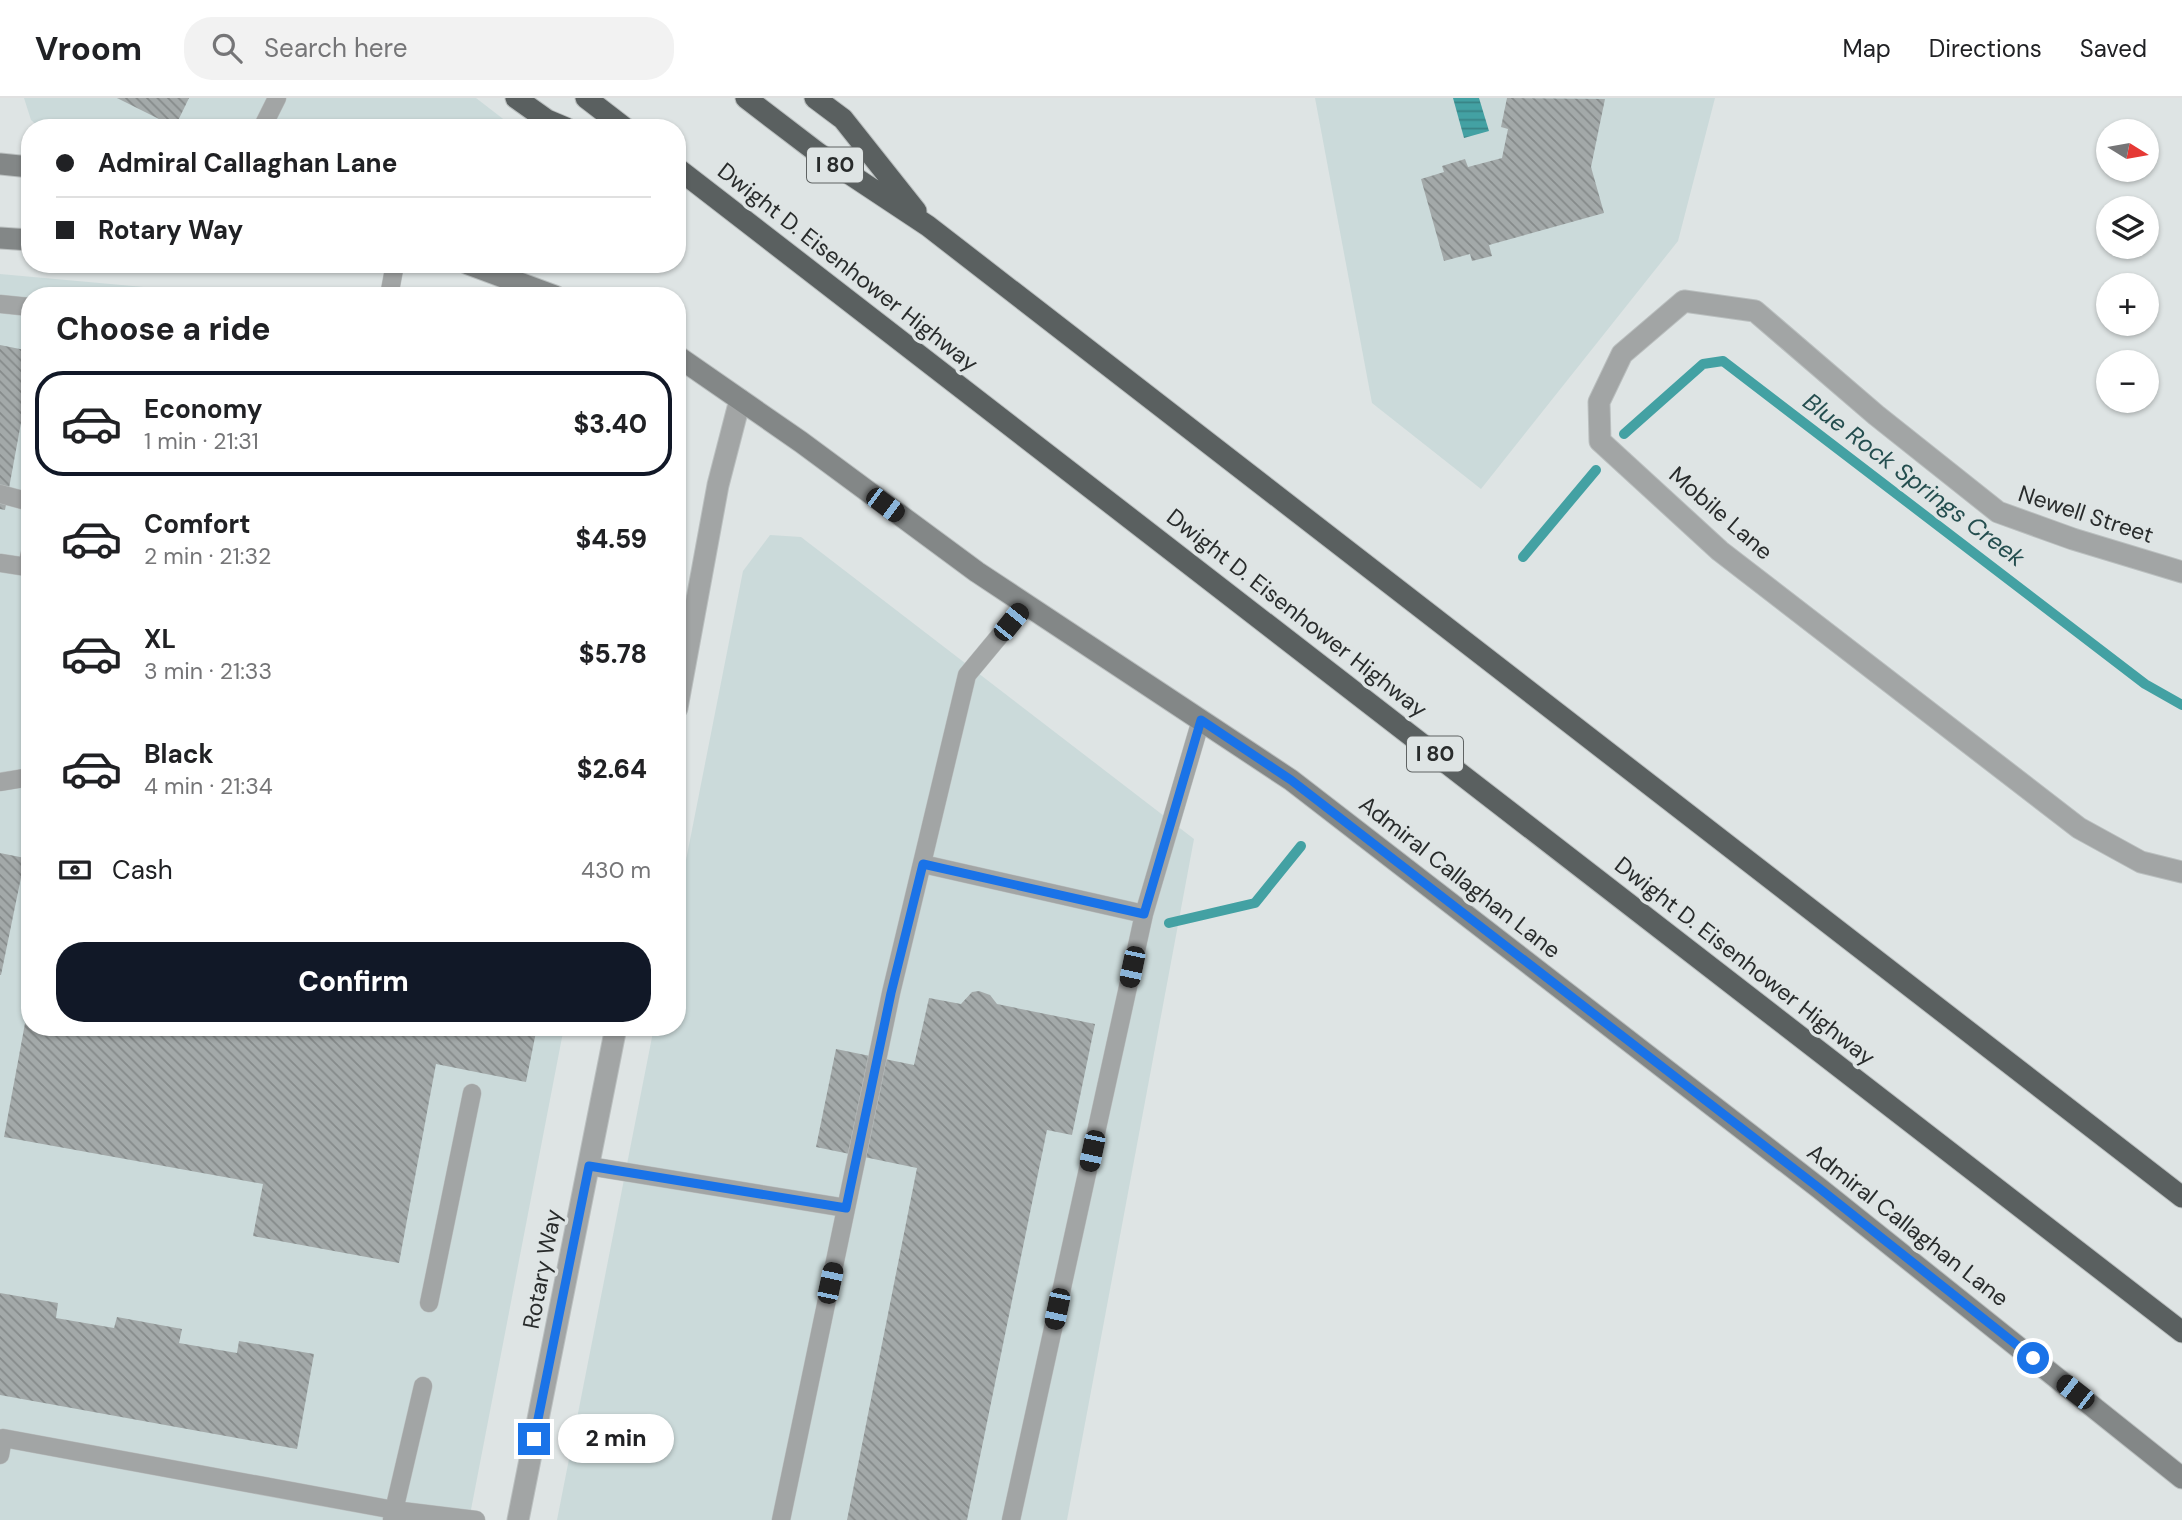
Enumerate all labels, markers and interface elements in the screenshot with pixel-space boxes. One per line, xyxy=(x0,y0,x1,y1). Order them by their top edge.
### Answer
search box xyxy=(184,17,674,80)
text: Vroom xyxy=(35,27,142,70)
icon: search xyxy=(208,29,246,67)
text: Search here xyxy=(264,31,408,65)
text: Map xyxy=(1843,33,1891,64)
text: Directions xyxy=(1929,33,2042,64)
text: Saved xyxy=(2080,33,2147,64)
north arrow xyxy=(2096,119,2160,182)
map controls xyxy=(2096,119,2159,413)
text: Admiral Callaghan Lane xyxy=(98,146,397,180)
road number: I 80 xyxy=(807,148,863,182)
street label: Dwight D. Eisenhower Highway xyxy=(712,156,985,378)
button: layers xyxy=(2096,196,2159,259)
text: Rotary Way xyxy=(98,213,243,247)
button: + xyxy=(2096,273,2159,336)
text: Choose a ride xyxy=(56,308,271,350)
button: − xyxy=(2096,350,2159,413)
water label: Blue Rock Springs Creek xyxy=(1797,386,2032,574)
icon: car xyxy=(60,392,123,455)
text: Economy xyxy=(144,392,262,426)
text: $3.40 xyxy=(573,407,647,441)
text: 1 min · 21:31 xyxy=(144,426,259,456)
street label: Mobile Lane xyxy=(1663,460,1779,566)
street label: Newell Street xyxy=(2015,478,2157,550)
car xyxy=(862,484,909,526)
street label: Dwight D. Eisenhower Highway xyxy=(1161,502,1434,724)
icon: car xyxy=(60,507,123,570)
text: Comfort xyxy=(144,507,250,541)
text: $4.59 xyxy=(575,522,647,556)
text: 2 min · 21:32 xyxy=(144,541,271,571)
car xyxy=(990,599,1033,645)
icon: car xyxy=(60,622,123,685)
text: XL xyxy=(144,622,176,656)
text: $5.78 xyxy=(579,637,647,671)
text: 3 min · 21:33 xyxy=(144,656,272,686)
road number: I 80 xyxy=(1407,736,1463,772)
icon: car xyxy=(60,737,123,800)
text: Black xyxy=(144,737,214,771)
text: $2.64 xyxy=(577,752,647,786)
text: 4 min · 21:34 xyxy=(144,771,273,801)
street label: Admiral Callaghan Lane xyxy=(1353,789,1567,965)
street label: Dwight D. Eisenhower Highway xyxy=(1609,850,1882,1072)
icon: cash xyxy=(56,851,94,889)
text: Cash xyxy=(112,853,173,887)
text: 430 m xyxy=(581,855,651,885)
button: Confirm xyxy=(56,942,651,1022)
car xyxy=(1118,944,1147,990)
car xyxy=(1078,1128,1107,1174)
street label: Admiral Callaghan Lane xyxy=(1801,1137,2015,1313)
street label: Rotary Way xyxy=(516,1206,568,1331)
car xyxy=(816,1260,845,1306)
car xyxy=(1043,1286,1072,1332)
route start xyxy=(2017,1342,2049,1374)
car xyxy=(2052,1371,2099,1413)
callout: 2 min xyxy=(558,1414,674,1464)
route end xyxy=(518,1423,550,1455)
text: 2 min xyxy=(585,1423,647,1453)

